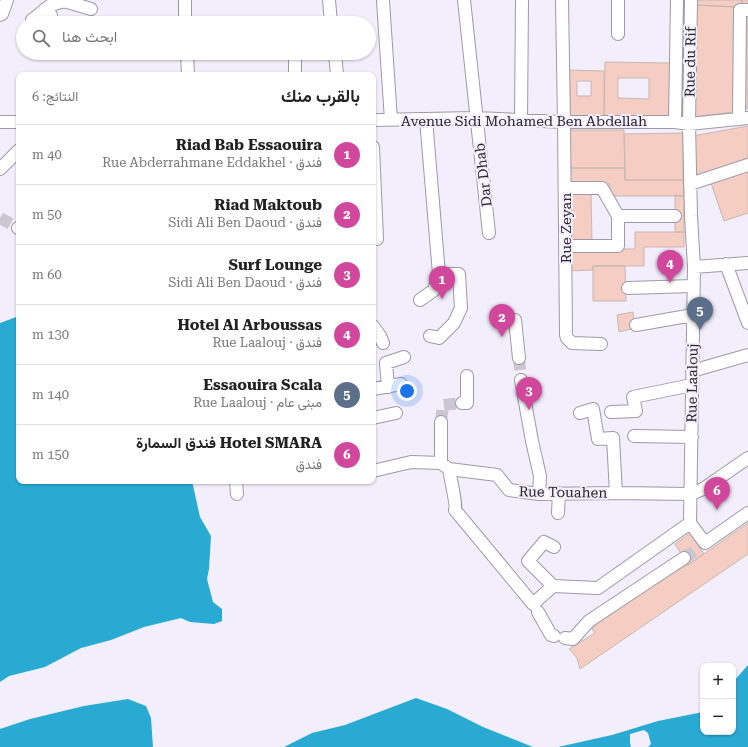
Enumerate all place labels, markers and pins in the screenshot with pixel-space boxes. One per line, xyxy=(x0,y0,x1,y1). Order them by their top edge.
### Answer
pin: 4 xyxy=(657,250,683,283)
pin: 1 xyxy=(429,266,455,299)
pin: 5 xyxy=(687,297,713,330)
pin: 2 xyxy=(489,304,515,337)
pin: 3 xyxy=(516,377,542,410)
pin: 6 xyxy=(704,477,730,510)

